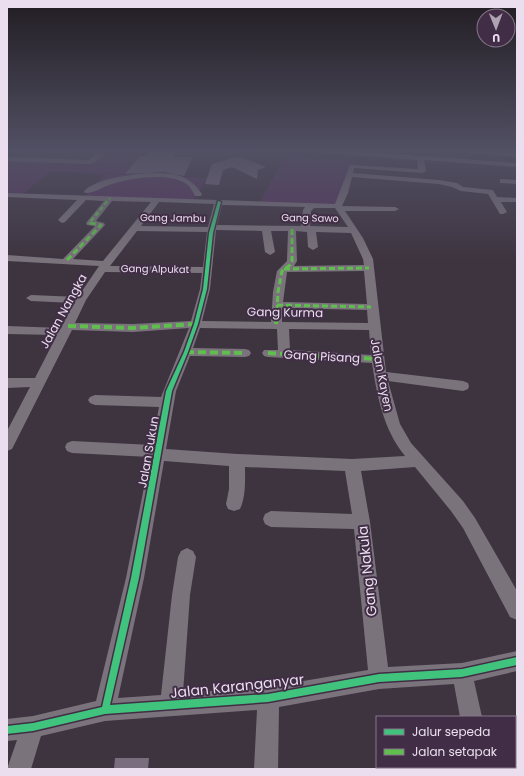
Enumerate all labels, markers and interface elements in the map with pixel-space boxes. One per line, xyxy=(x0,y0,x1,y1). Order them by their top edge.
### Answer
north arrow xyxy=(476,8,516,48)
text: U xyxy=(492,30,500,46)
street label: Gang Jambu xyxy=(140,210,206,226)
street label: Gang Sawo xyxy=(281,210,339,226)
street label: Gang Alpukat xyxy=(121,261,190,277)
street label: Jalan Nangka xyxy=(35,271,91,351)
street label: Gang Kurma xyxy=(247,303,323,321)
street label: Jalan Kayen xyxy=(367,337,397,413)
street label: Gang Pisang xyxy=(283,346,361,366)
street label: Jalan Sukun xyxy=(133,415,163,489)
street label: Gang Nakula xyxy=(352,525,382,617)
street label: Jalan Karanganyar xyxy=(169,669,305,703)
legend xyxy=(376,716,516,768)
text: Jalur sepeda xyxy=(412,723,490,740)
text: Jalan setapak xyxy=(412,743,498,760)

